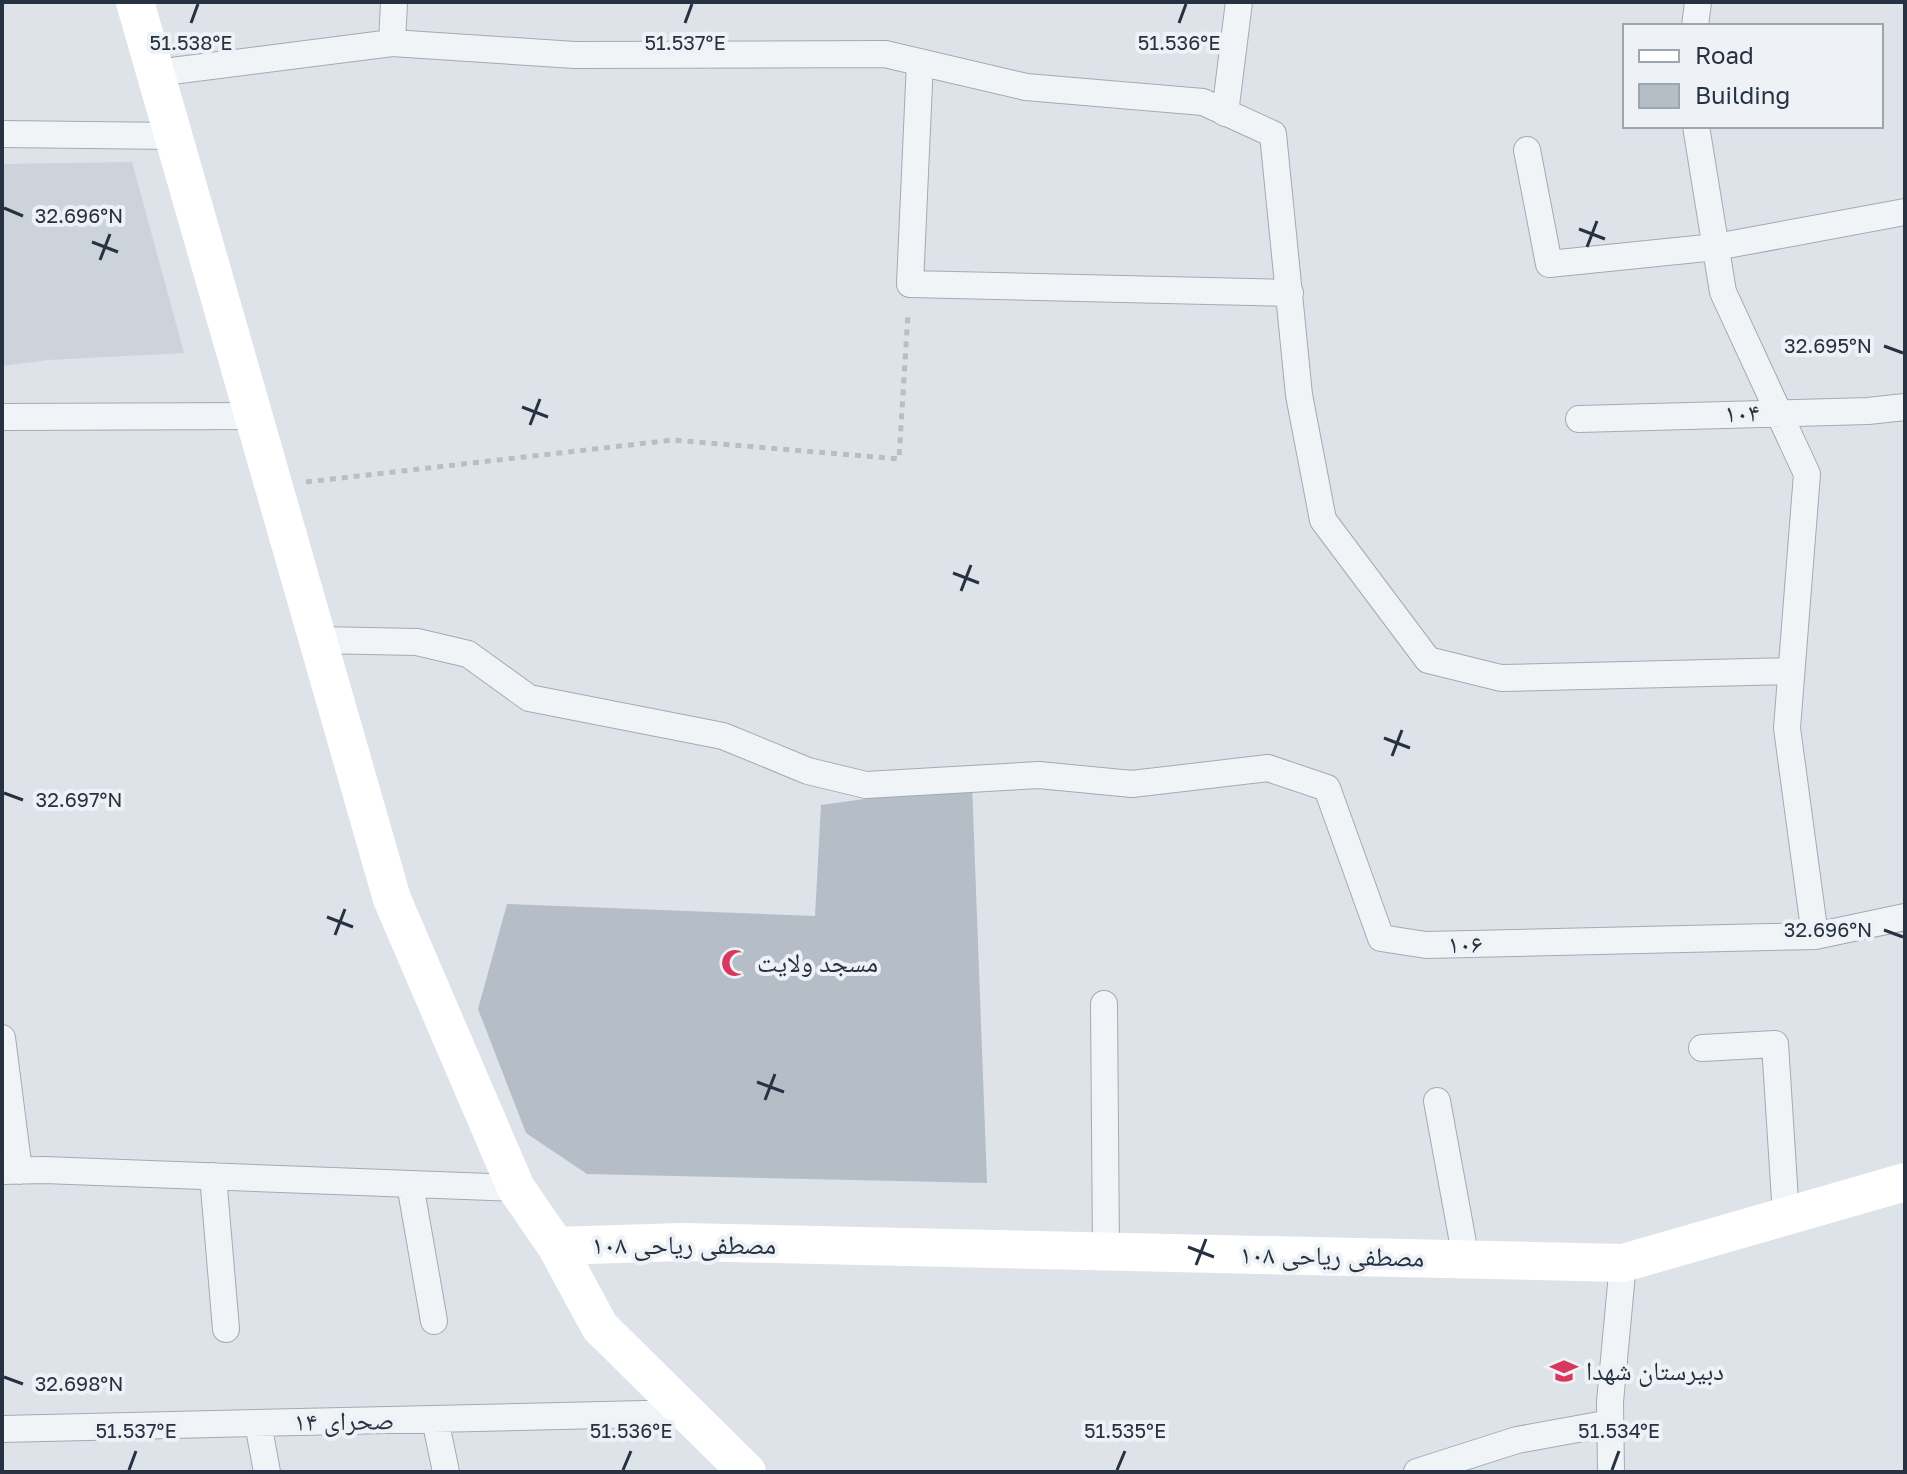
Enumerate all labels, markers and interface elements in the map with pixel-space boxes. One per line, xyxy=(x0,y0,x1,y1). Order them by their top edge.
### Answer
legend xyxy=(1623,24,1883,128)
text: 51.538°E xyxy=(150,30,232,54)
text: 51.537°E xyxy=(644,30,726,54)
text: 51.536°E xyxy=(1138,30,1220,54)
text: Road xyxy=(1695,40,1754,69)
text: Building xyxy=(1695,80,1790,109)
text: 32.696°N xyxy=(35,203,123,227)
text: 32.695°N xyxy=(1784,333,1872,357)
street label: ۱۰۴ xyxy=(1724,396,1760,429)
text: 32.697°N xyxy=(35,787,123,811)
text: 32.696°N xyxy=(1784,917,1872,941)
street label: ۱۰۶ xyxy=(1447,928,1483,959)
place label: مسجد ولایت xyxy=(757,947,878,978)
mosque icon: مسجد ولایت xyxy=(720,948,750,978)
street label: مصطفی ریاحی ۱۰۸ xyxy=(592,1229,776,1261)
street label: مصطفی ریاحی ۱۰۸ xyxy=(1240,1238,1424,1274)
place label: دبیرستان شهدا xyxy=(1586,1355,1724,1387)
school or university icon: دبیرستان شهدا xyxy=(1549,1356,1579,1386)
text: 32.698°N xyxy=(35,1371,123,1395)
street label: صحرای ۱۴ xyxy=(294,1404,394,1438)
text: 51.537°E xyxy=(95,1418,177,1442)
text: 51.536°E xyxy=(590,1418,672,1442)
text: 51.535°E xyxy=(1084,1418,1166,1442)
text: 51.534°E xyxy=(1578,1418,1660,1442)

